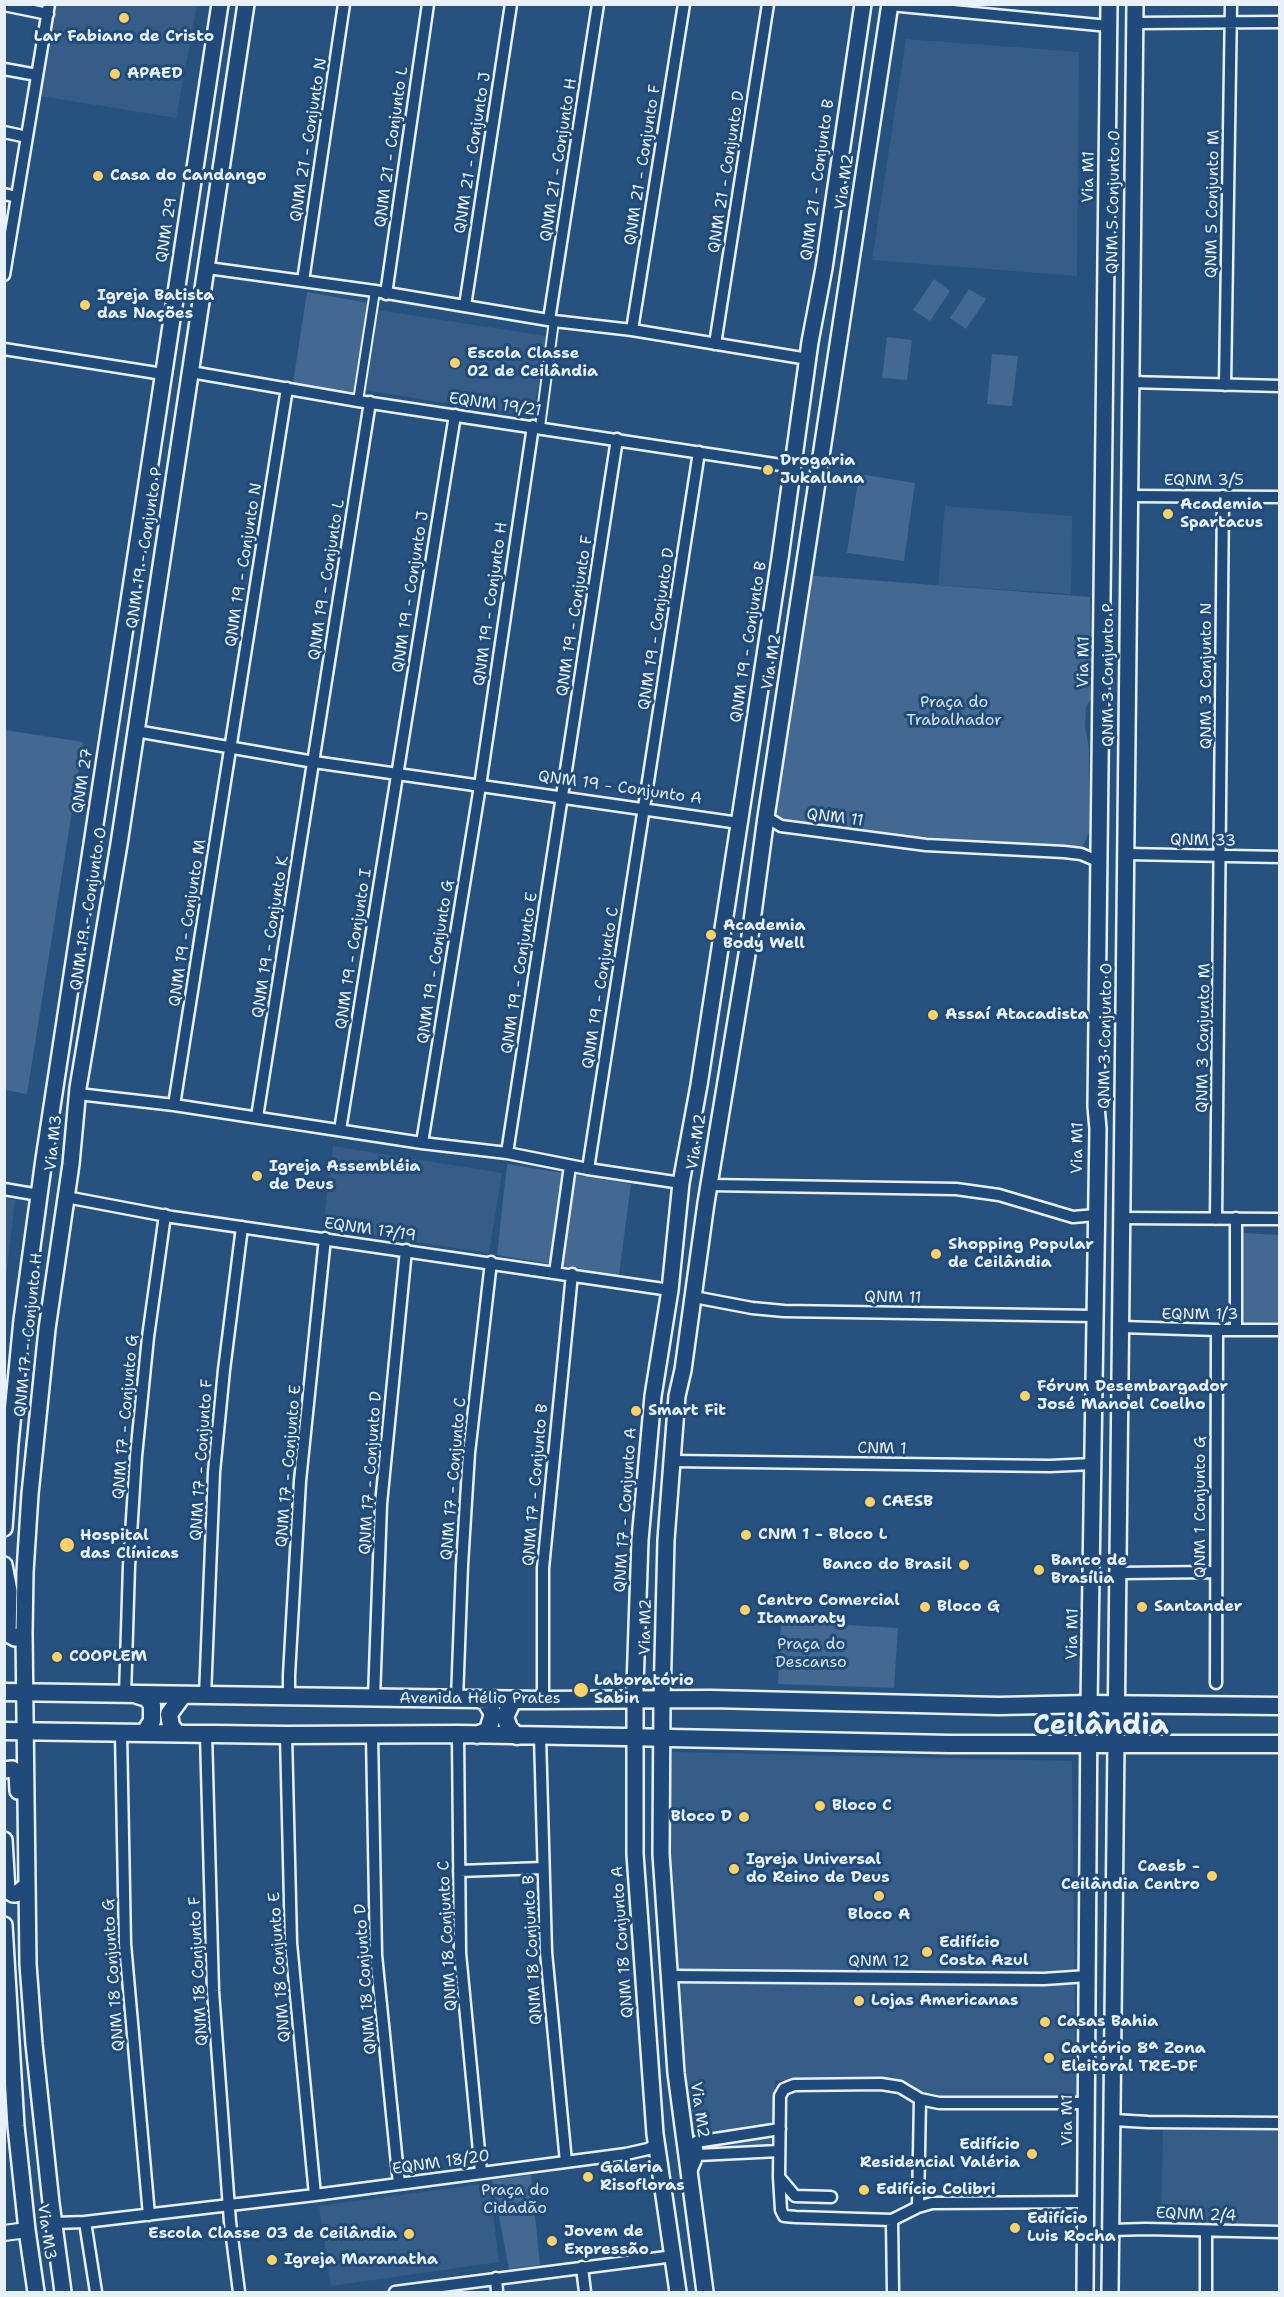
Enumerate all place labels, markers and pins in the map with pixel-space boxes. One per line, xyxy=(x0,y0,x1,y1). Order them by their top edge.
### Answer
marker: Lar Fabiano de Cristo xyxy=(117,11,131,25)
place label: Lar Fabiano de Cristo xyxy=(34,27,214,47)
place label: APAED xyxy=(127,64,183,84)
marker: APAED xyxy=(108,67,122,81)
place label: Casa do Candango xyxy=(110,166,267,186)
marker: Casa do Candango xyxy=(91,169,105,183)
place label: Igreja Batista das Nações xyxy=(97,286,214,324)
marker: Igreja Batista das Nações xyxy=(78,298,92,312)
place label: Escola Classe 02 de Ceilândia xyxy=(467,344,598,382)
marker: Escola Classe 02 de Ceilândia xyxy=(448,356,462,370)
place label: Drogaria Jukallana xyxy=(780,451,864,489)
marker: Drogaria Jukallana xyxy=(761,463,775,477)
place label: Academia Spartacus xyxy=(1180,495,1263,533)
marker: Academia Spartacus xyxy=(1161,507,1175,521)
place label: Academia Body Well xyxy=(723,916,806,954)
marker: Academia Body Well xyxy=(704,928,718,942)
place label: Assaí Atacadista xyxy=(945,1005,1088,1025)
marker: Assaí Atacadista xyxy=(926,1008,940,1022)
place label: Igreja Assembléia de Deus xyxy=(269,1157,421,1195)
marker: Igreja Assembléia de Deus xyxy=(250,1169,264,1183)
place label: Shopping Popular de Ceilândia xyxy=(948,1235,1094,1273)
marker: Shopping Popular de Ceilândia xyxy=(929,1247,943,1261)
place label: Fórum Desembargador José Manoel Coelho xyxy=(1037,1377,1228,1415)
marker: Fórum Desembargador José Manoel Coelho xyxy=(1018,1389,1032,1403)
place label: Smart Fit xyxy=(648,1401,726,1421)
marker: Smart Fit xyxy=(629,1404,643,1418)
place label: CAESB xyxy=(882,1492,933,1512)
marker: CAESB xyxy=(863,1495,877,1509)
place label: CNM 1 - Bloco L xyxy=(758,1525,887,1545)
place label: Hospital das Clínicas xyxy=(80,1526,179,1564)
marker: CNM 1 - Bloco L xyxy=(739,1528,753,1542)
marker: Hospital das Clínicas xyxy=(58,1536,76,1554)
place label: Banco de Brasília xyxy=(1051,1551,1127,1589)
place label: Banco do Brasil xyxy=(822,1555,952,1575)
marker: Banco do Brasil xyxy=(957,1558,971,1572)
marker: Banco de Brasília xyxy=(1032,1563,1046,1577)
place label: Centro Comercial Itamaraty xyxy=(757,1591,900,1629)
place label: Bloco G xyxy=(937,1597,1000,1617)
place label: Santander xyxy=(1154,1597,1242,1617)
marker: Bloco G xyxy=(918,1600,932,1614)
marker: Santander xyxy=(1135,1600,1149,1614)
marker: Centro Comercial Itamaraty xyxy=(738,1603,752,1617)
place label: COOPLEM xyxy=(69,1647,147,1667)
marker: COOPLEM xyxy=(50,1650,64,1664)
place label: Laboratório Sabin xyxy=(594,1671,694,1709)
marker: Laboratório Sabin xyxy=(572,1681,590,1699)
place label: Bloco C xyxy=(832,1796,892,1816)
marker: Bloco C xyxy=(813,1799,827,1813)
place label: Bloco D xyxy=(671,1807,732,1827)
marker: Bloco D xyxy=(737,1810,751,1824)
place label: Igreja Universal do Reino de Deus xyxy=(746,1850,890,1888)
place label: Caesb - Ceilândia Centro xyxy=(1061,1857,1200,1895)
marker: Igreja Universal do Reino de Deus xyxy=(727,1862,741,1876)
marker: Caesb - Ceilândia Centro xyxy=(1205,1869,1219,1883)
marker: Bloco A xyxy=(872,1889,886,1903)
place label: Bloco A xyxy=(848,1905,910,1925)
place label: Edifício Costa Azul xyxy=(939,1933,1028,1971)
marker: Edifício Costa Azul xyxy=(920,1945,934,1959)
place label: Lojas Americanas xyxy=(871,1991,1018,2011)
marker: Lojas Americanas xyxy=(852,1994,866,2008)
place label: Casas Bahia xyxy=(1057,2012,1158,2032)
marker: Casas Bahia xyxy=(1038,2015,1052,2029)
place label: Cartório 8ª Zona Eleitoral TRE-DF xyxy=(1061,2039,1206,2077)
marker: Cartório 8ª Zona Eleitoral TRE-DF xyxy=(1042,2051,1056,2065)
place label: Edifício Residencial Valéria xyxy=(860,2135,1020,2173)
marker: Edifício Residencial Valéria xyxy=(1025,2147,1039,2161)
place label: Galeria Risofloras xyxy=(600,2158,685,2196)
marker: Galeria Risofloras xyxy=(581,2170,595,2184)
place label: Edifício Colibri xyxy=(876,2180,996,2200)
marker: Edifício Colibri xyxy=(857,2183,871,2197)
place label: Edifício Luis Rocha xyxy=(1027,2209,1116,2247)
marker: Edifício Luis Rocha xyxy=(1008,2221,1022,2235)
place label: Jovem de Expressão xyxy=(564,2222,649,2260)
place label: Escola Classe 03 de Ceilândia xyxy=(148,2224,397,2244)
marker: Escola Classe 03 de Ceilândia xyxy=(402,2227,416,2241)
marker: Jovem de Expressão xyxy=(545,2234,559,2248)
place label: Igreja Maranatha xyxy=(284,2250,438,2270)
marker: Igreja Maranatha xyxy=(265,2253,279,2267)

